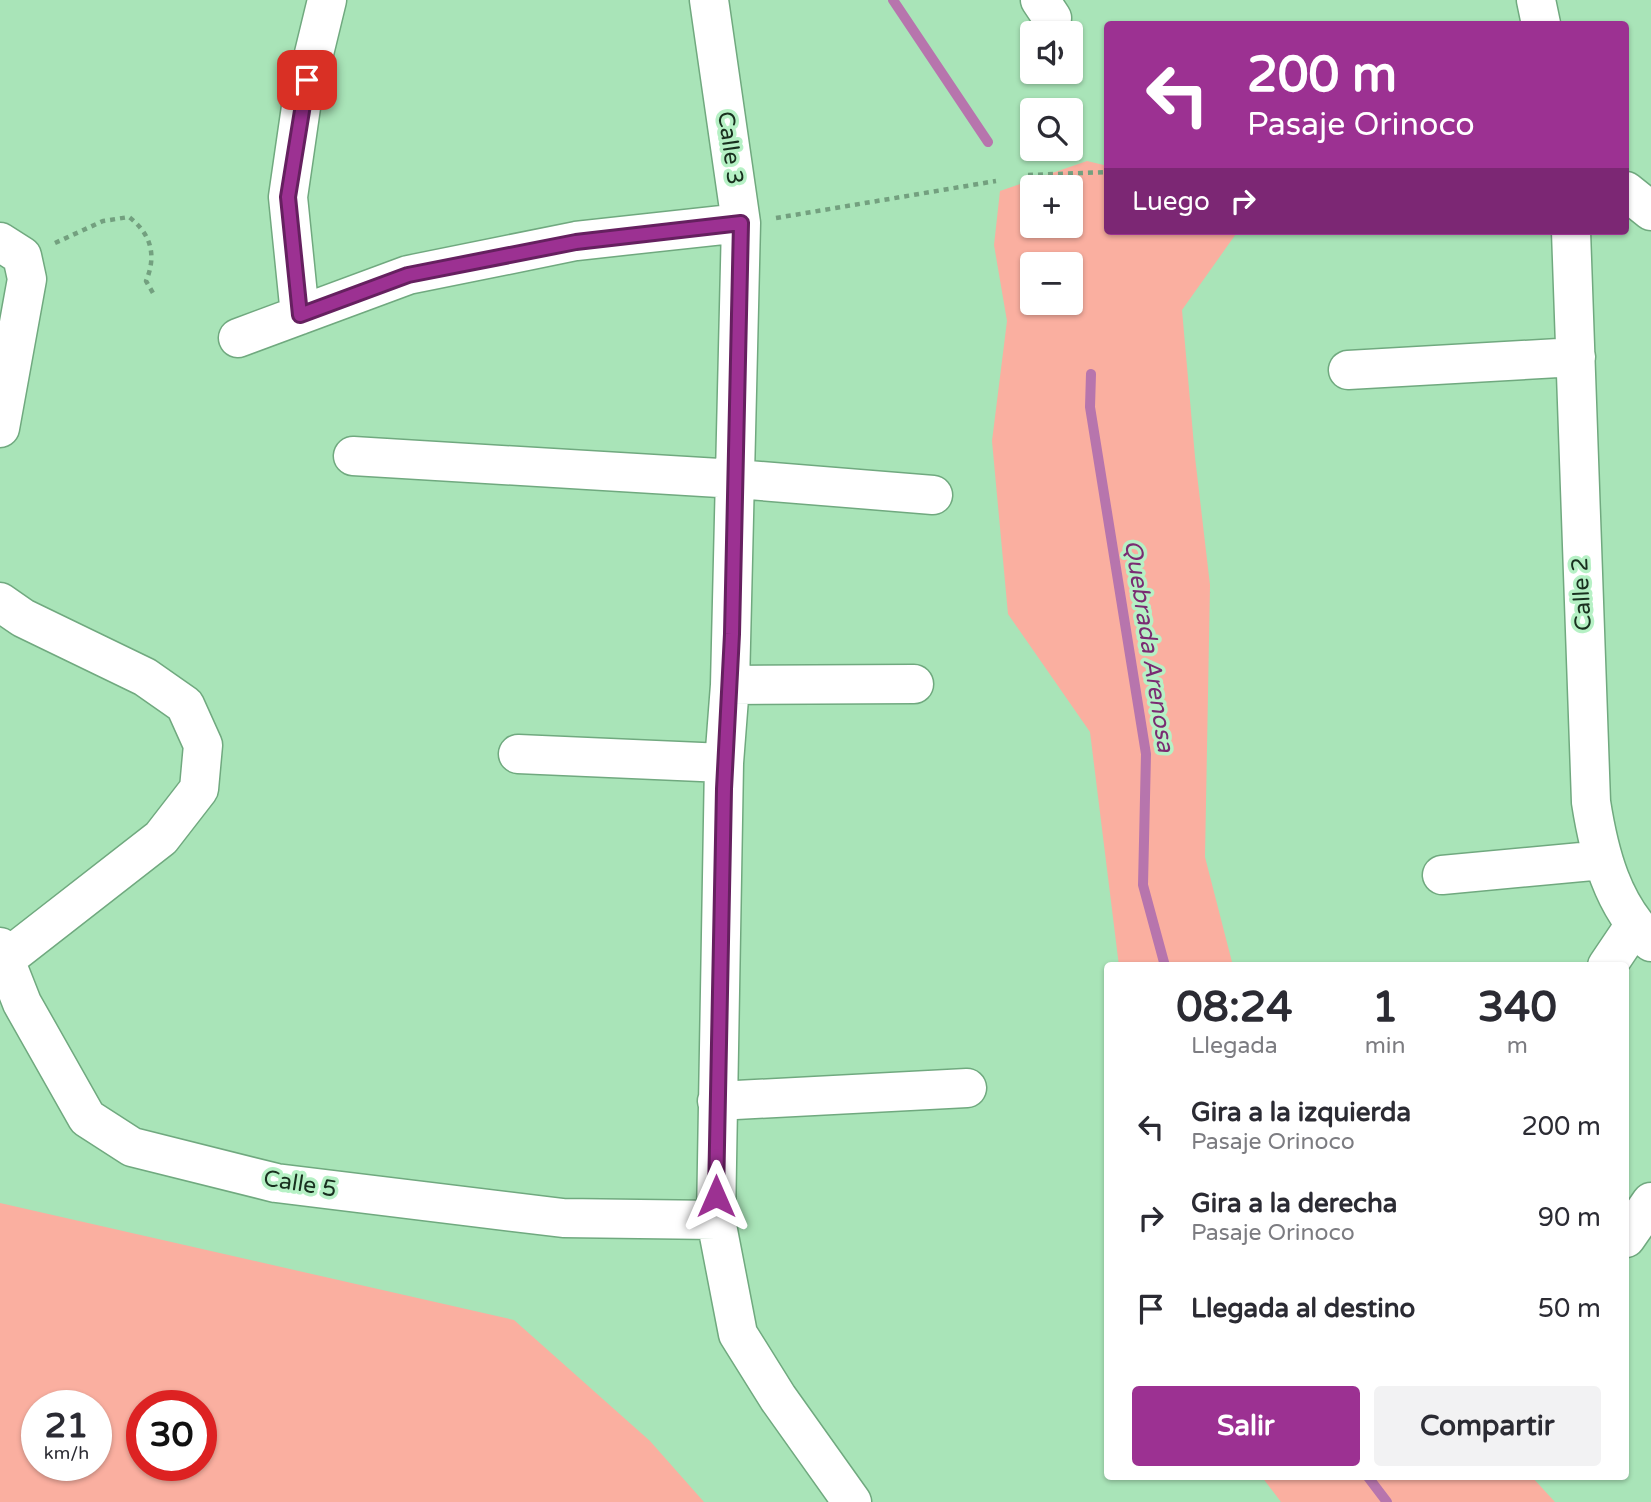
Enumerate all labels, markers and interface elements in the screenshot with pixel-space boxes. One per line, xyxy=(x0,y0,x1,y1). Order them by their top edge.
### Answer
map controls xyxy=(1020,21,1083,315)
button: sound xyxy=(1020,21,1083,84)
text: 200 m xyxy=(1247,46,1397,105)
icon: left xyxy=(1132,49,1223,140)
pin xyxy=(277,50,337,110)
icon: arrive xyxy=(288,61,326,99)
button: search xyxy=(1020,98,1083,161)
text: Pasaje Orinoco xyxy=(1247,106,1475,144)
street label: Calle 3 xyxy=(711,110,749,186)
button: + xyxy=(1020,175,1083,238)
icon: right xyxy=(1224,182,1262,220)
text: Luego xyxy=(1132,186,1210,217)
button: − xyxy=(1020,252,1083,315)
water label: Quebrada Arenosa xyxy=(1118,538,1180,755)
street label: Calle 2 xyxy=(1566,556,1598,632)
text: 08:24 xyxy=(1176,982,1293,1033)
text: 1 xyxy=(1372,982,1398,1033)
text: 340 xyxy=(1478,982,1557,1033)
text: Llegada xyxy=(1191,1032,1278,1060)
text: min xyxy=(1365,1032,1406,1060)
text: m xyxy=(1507,1032,1528,1060)
text: Gira a la izquierda xyxy=(1191,1097,1411,1128)
icon: left xyxy=(1132,1108,1170,1146)
text: 200 m xyxy=(1521,1111,1601,1142)
text: Pasaje Orinoco xyxy=(1191,1128,1355,1156)
position arrow xyxy=(679,1159,753,1233)
street label: Calle 5 xyxy=(261,1164,339,1204)
text: Gira a la derecha xyxy=(1191,1188,1397,1219)
icon: right xyxy=(1132,1199,1170,1237)
text: 90 m xyxy=(1538,1202,1601,1233)
text: Pasaje Orinoco xyxy=(1191,1219,1355,1247)
icon: arrive xyxy=(1132,1290,1170,1328)
text: Llegada al destino xyxy=(1191,1293,1415,1324)
text: 50 m xyxy=(1538,1293,1601,1324)
button: Salir xyxy=(1132,1386,1360,1466)
button: Compartir xyxy=(1374,1386,1601,1466)
speed limit sign: 30 xyxy=(126,1390,217,1481)
text: 21 xyxy=(45,1405,88,1447)
text: km/h xyxy=(44,1442,89,1464)

